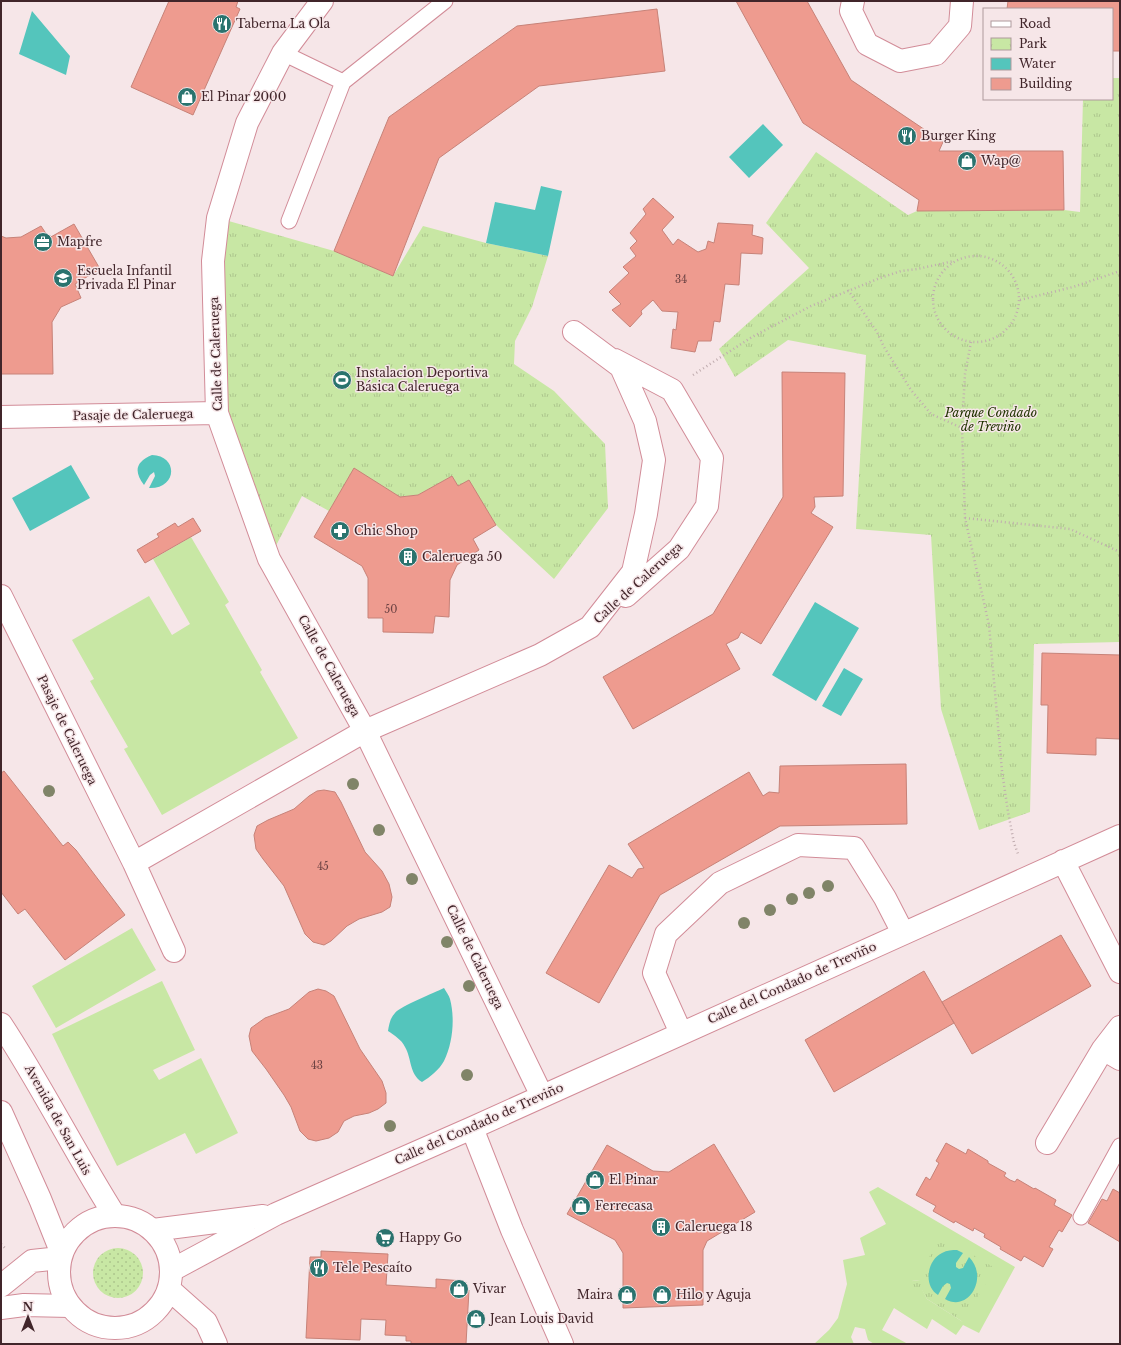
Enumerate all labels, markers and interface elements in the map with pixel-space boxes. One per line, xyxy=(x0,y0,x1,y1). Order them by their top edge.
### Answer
legend xyxy=(983,8,1113,100)
restaurant icon: Taberna La Ola xyxy=(211,13,233,35)
place label: Taberna La Ola xyxy=(236,16,331,31)
text: Road xyxy=(1019,16,1051,31)
text: Park xyxy=(1019,36,1047,51)
text: Water xyxy=(1018,56,1056,71)
text: Building xyxy=(1019,76,1073,91)
shop icon: El Pinar 2000 xyxy=(176,86,198,108)
place label: El Pinar 2000 xyxy=(201,89,286,104)
restaurant icon: Burger King xyxy=(896,125,918,147)
place label: Burger King xyxy=(921,128,996,143)
shop icon: Wap@ xyxy=(956,150,978,172)
place label: Wap@ xyxy=(980,153,1021,168)
office icon: Mapfre xyxy=(32,231,54,253)
place label: Mapfre xyxy=(57,234,102,249)
place label: Escuela Infantil Privada El Pinar xyxy=(77,263,176,292)
school or university icon: Escuela Infantil Privada El Pinar xyxy=(52,267,74,289)
house number: 34 xyxy=(675,273,687,286)
street label: Calle de Caleruega xyxy=(206,296,225,411)
place label: Instalacion Deportiva Básica Caleruega xyxy=(356,365,488,394)
sports icon: Instalacion Deportiva Básica Caleruega xyxy=(331,369,353,391)
park label: Parque Condado de Treviño xyxy=(944,405,1037,434)
street label: Pasaje de Caleruega xyxy=(72,406,194,423)
pharmacy icon: Chic Shop xyxy=(329,520,351,542)
place label: Chic Shop xyxy=(354,523,418,538)
street label: Calle de Caleruega xyxy=(590,539,685,626)
building icon: Caleruega 50 xyxy=(397,546,419,568)
place label: Caleruega 50 xyxy=(422,549,502,564)
house number: 50 xyxy=(385,603,397,616)
street label: Calle de Caleruega xyxy=(295,612,364,720)
street label: Pasaje de Caleruega xyxy=(34,672,101,788)
house number: 45 xyxy=(317,860,329,873)
street label: Calle de Caleruega xyxy=(444,902,507,1012)
street label: Calle del Condado de Treviño xyxy=(705,938,879,1027)
house number: 43 xyxy=(311,1059,323,1072)
street label: Avenida de San Luis xyxy=(21,1061,95,1178)
street label: Calle del Condado de Treviño xyxy=(392,1079,566,1168)
shop icon: El Pinar xyxy=(584,1169,606,1191)
place label: El Pinar xyxy=(609,1172,658,1187)
shop icon: Ferrecasa xyxy=(570,1195,592,1217)
place label: Ferrecasa xyxy=(595,1198,653,1213)
building icon: Caleruega 18 xyxy=(650,1216,672,1238)
place label: Caleruega 18 xyxy=(675,1219,752,1234)
supermarket icon: Happy Go xyxy=(374,1227,396,1249)
place label: Happy Go xyxy=(399,1230,462,1245)
restaurant icon: Tele Pescaíto xyxy=(308,1257,330,1279)
place label: Tele Pescaíto xyxy=(333,1260,412,1275)
shop icon: Vivar xyxy=(448,1278,470,1300)
place label: Vivar xyxy=(472,1281,506,1296)
shop icon: Maira xyxy=(616,1284,638,1306)
shop icon: Hilo y Aguja xyxy=(651,1284,673,1306)
place label: Maira xyxy=(577,1287,613,1302)
place label: Hilo y Aguja xyxy=(676,1287,751,1302)
north arrow xyxy=(8,1297,48,1337)
text: N xyxy=(23,1300,34,1314)
shop icon: Jean Louis David xyxy=(465,1308,487,1330)
place label: Jean Louis David xyxy=(488,1311,594,1326)

